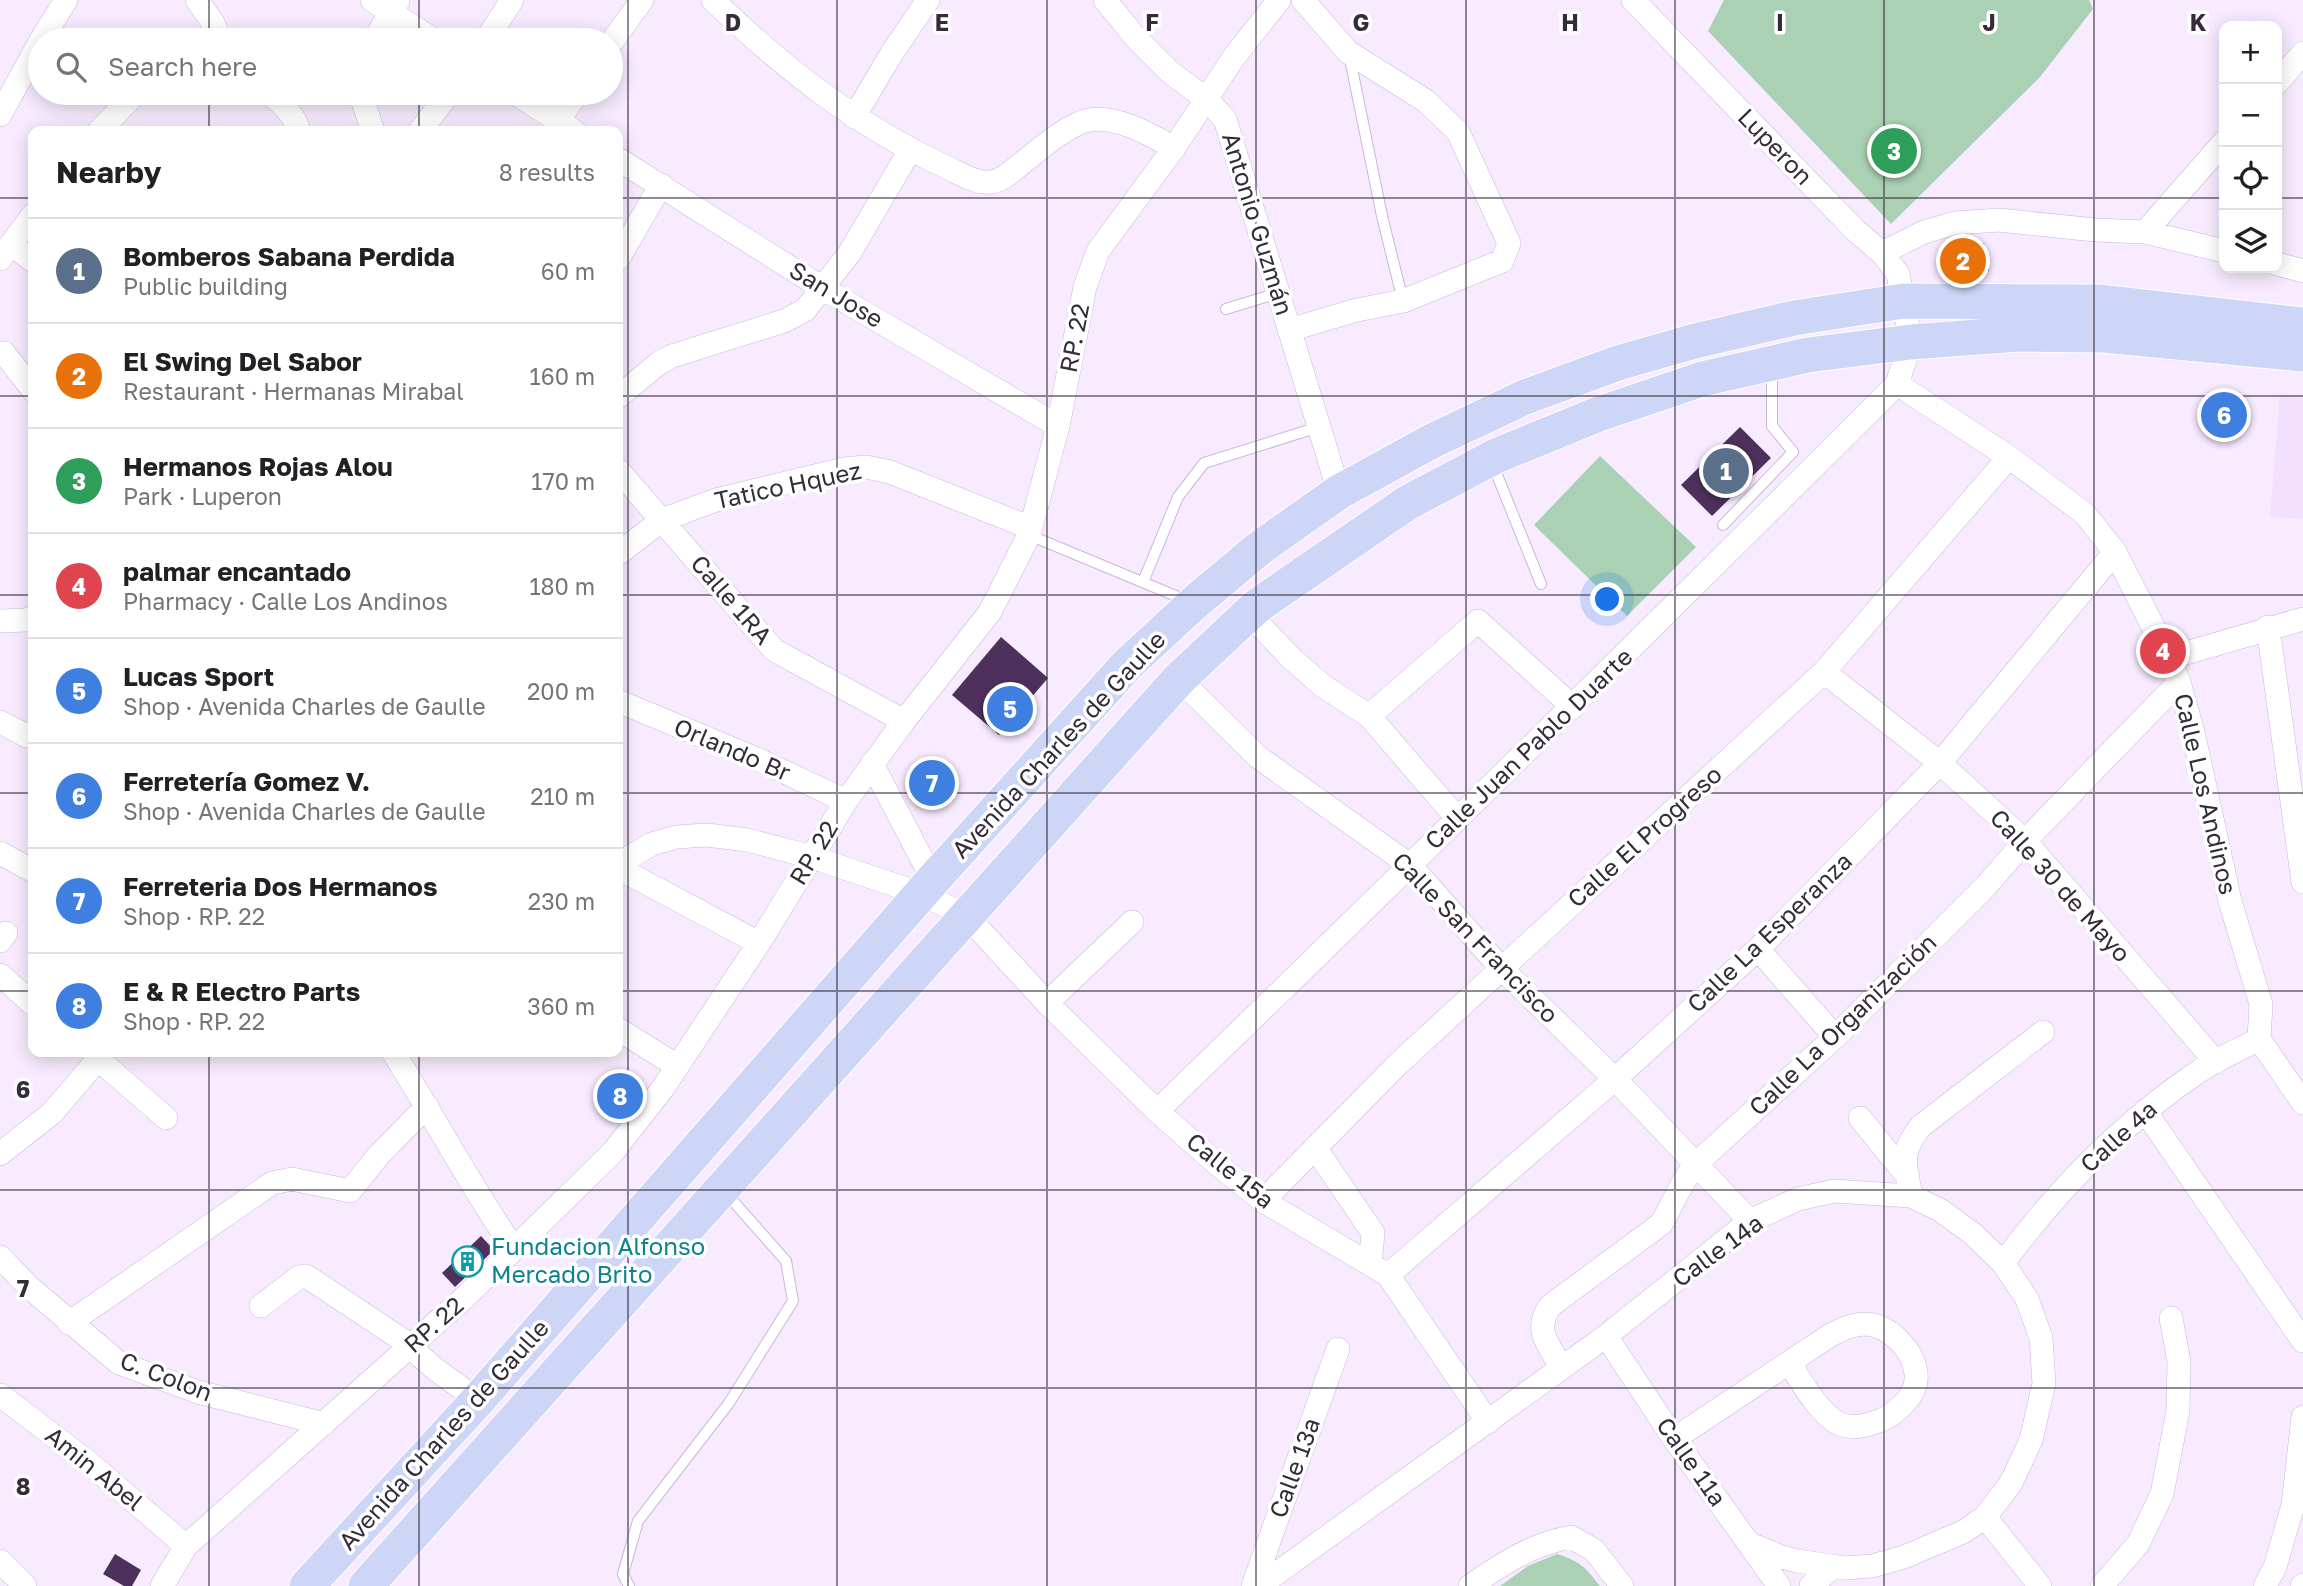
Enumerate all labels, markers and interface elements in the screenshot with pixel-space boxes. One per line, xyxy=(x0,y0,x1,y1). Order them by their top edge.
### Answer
text: D xyxy=(725,8,741,36)
text: E xyxy=(935,8,949,36)
text: F xyxy=(1145,8,1159,36)
text: G xyxy=(1353,8,1369,36)
text: H xyxy=(1561,8,1579,36)
text: I xyxy=(1776,8,1784,36)
text: J xyxy=(1982,8,1996,36)
text: K xyxy=(2190,8,2207,36)
map controls xyxy=(2219,21,2282,273)
button: + xyxy=(2219,21,2282,84)
search box xyxy=(28,28,623,105)
icon: search xyxy=(52,48,90,86)
text: Search here xyxy=(108,51,257,82)
button: − xyxy=(2219,84,2282,147)
street label: Luperon xyxy=(1733,102,1819,190)
pin: 3 xyxy=(1871,125,1917,177)
street label: Antonio Guzmán xyxy=(1217,129,1300,318)
button: locate xyxy=(2219,147,2282,210)
text: Nearby xyxy=(56,154,161,190)
text: 8 results xyxy=(499,158,595,186)
button: layers xyxy=(2219,210,2282,273)
pin: 2 xyxy=(1940,235,1986,287)
text: Bomberos Sabana Perdida xyxy=(123,241,455,272)
street label: San Jose xyxy=(785,254,889,333)
text: 1 xyxy=(73,257,85,285)
text: 60 m xyxy=(541,257,595,285)
text: Public building xyxy=(123,272,288,300)
street label: RP. 22 xyxy=(1053,301,1094,375)
text: El Swing Del Sabor xyxy=(123,346,362,377)
text: 2 xyxy=(72,362,86,390)
text: 160 m xyxy=(530,362,595,390)
text: Restaurant · Hermanas Mirabal xyxy=(123,377,464,405)
pin: 6 xyxy=(2201,389,2247,441)
pin: 1 xyxy=(1703,445,1749,497)
text: Hermanos Rojas Alou xyxy=(123,451,393,482)
street label: Tatico Hquez xyxy=(712,455,864,514)
text: 3 xyxy=(72,467,86,495)
text: 170 m xyxy=(531,467,595,495)
text: Park · Luperon xyxy=(123,482,282,510)
street label: Calle 1RA xyxy=(685,548,779,650)
text: palmar encantado xyxy=(123,556,351,587)
text: 4 xyxy=(72,572,86,600)
text: 180 m xyxy=(529,572,595,600)
your location xyxy=(1590,582,1624,616)
text: Pharmacy · Calle Los Andinos xyxy=(123,587,448,615)
street label: Avenida Charles de Gaulle xyxy=(945,624,1171,864)
pin: 4 xyxy=(2140,625,2186,677)
street label: Calle Juan Pablo Duarte xyxy=(1418,641,1638,855)
text: Lucas Sport xyxy=(123,661,274,692)
text: 5 xyxy=(72,677,86,705)
text: 200 m xyxy=(527,677,595,705)
pin: 5 xyxy=(987,683,1033,735)
street label: Calle Los Andinos xyxy=(2169,690,2244,897)
text: Shop · Avenida Charles de Gaulle xyxy=(123,692,486,720)
street label: Orlando Br xyxy=(670,711,795,786)
pin: 7 xyxy=(909,757,955,809)
street label: Calle El Progreso xyxy=(1561,759,1727,913)
text: Ferretería Gomez V. xyxy=(123,766,370,797)
text: 6 xyxy=(72,782,86,810)
text: 210 m xyxy=(530,782,595,810)
text: Shop · Avenida Charles de Gaulle xyxy=(123,797,486,825)
street label: Calle 30 de Mayo xyxy=(1985,803,2137,967)
street label: RP. 22 xyxy=(782,815,843,890)
street label: Calle San Francisco xyxy=(1387,846,1565,1028)
street label: Calle La Esperanza xyxy=(1681,846,1857,1018)
text: Ferreteria Dos Hermanos xyxy=(123,871,437,902)
text: 7 xyxy=(73,887,85,915)
text: 230 m xyxy=(528,887,595,915)
text: Shop · RP. 22 xyxy=(123,902,265,930)
street label: Calle La Organización xyxy=(1742,927,1942,1121)
text: E & R Electro Parts xyxy=(123,976,360,1007)
text: 8 xyxy=(72,992,86,1020)
text: 360 m xyxy=(527,992,595,1020)
text: Shop · RP. 22 xyxy=(123,1007,265,1035)
pin: 8 xyxy=(597,1070,643,1122)
text: 6 xyxy=(16,1075,30,1103)
street label: Calle 4a xyxy=(2074,1094,2162,1178)
street label: Calle 15a xyxy=(1181,1126,1280,1214)
street label: Calle 14a xyxy=(1666,1207,1768,1292)
place label: Fundacion Alfonso Mercado Brito xyxy=(491,1231,705,1288)
building icon: Fundacion Alfonso Mercado Brito xyxy=(451,1244,485,1278)
text: 7 xyxy=(17,1274,29,1302)
street label: RP. 22 xyxy=(397,1290,469,1358)
street label: Avenida Charles de Gaulle xyxy=(332,1313,554,1555)
street label: C. Colon xyxy=(116,1345,217,1406)
street label: Calle 11a xyxy=(1651,1411,1733,1511)
street label: Calle 13a xyxy=(1262,1414,1325,1521)
street label: Amin Abel xyxy=(40,1420,150,1516)
text: 8 xyxy=(16,1472,30,1500)

